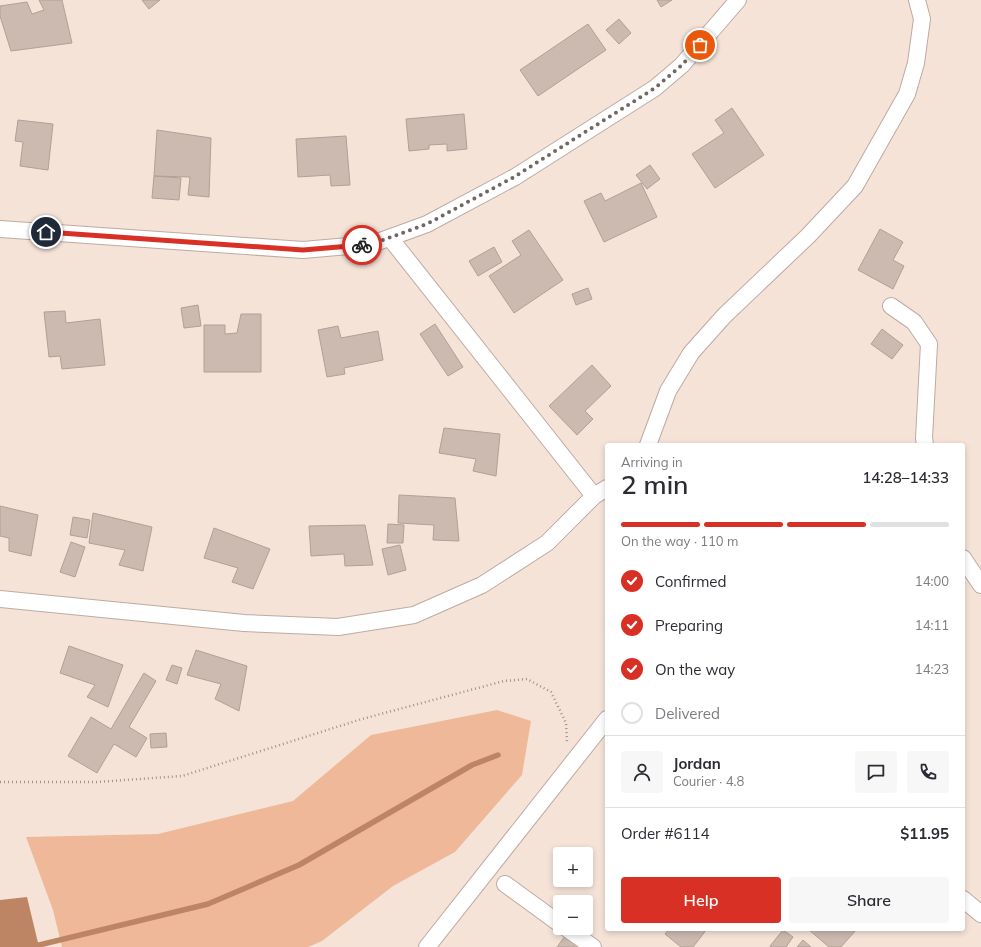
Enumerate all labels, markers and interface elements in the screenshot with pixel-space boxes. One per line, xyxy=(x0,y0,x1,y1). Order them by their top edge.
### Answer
pin xyxy=(683,28,717,62)
icon: bag xyxy=(689,34,711,56)
pin xyxy=(29,215,63,249)
icon: home xyxy=(35,221,57,243)
courier xyxy=(342,225,382,265)
icon: bike xyxy=(351,234,373,256)
text: Arriving in xyxy=(621,454,683,470)
text: 2 min xyxy=(621,468,689,501)
text: 14:28–14:33 xyxy=(862,468,949,487)
text: On the way · 110 m xyxy=(621,533,738,549)
icon: check xyxy=(621,570,643,592)
text: Confirmed xyxy=(655,572,726,591)
text: 14:00 xyxy=(915,573,949,589)
icon: check xyxy=(621,614,643,636)
text: Preparing xyxy=(655,616,723,635)
text: 14:11 xyxy=(915,617,949,633)
icon: check xyxy=(621,658,643,680)
text: On the way xyxy=(655,660,735,679)
text: 14:23 xyxy=(915,661,949,677)
text: Delivered xyxy=(655,704,720,723)
button: person xyxy=(621,751,663,793)
button: chat xyxy=(855,751,897,793)
button: phone xyxy=(907,751,949,793)
text: Jordan xyxy=(673,754,721,773)
text: Courier · 4.8 xyxy=(673,773,744,789)
text: Order #6114 xyxy=(621,824,709,843)
text: $11.95 xyxy=(900,824,949,843)
map controls xyxy=(553,847,593,935)
button: + xyxy=(553,847,593,887)
button: Help xyxy=(621,877,781,923)
button: Share xyxy=(789,877,949,923)
button: − xyxy=(553,895,593,935)

